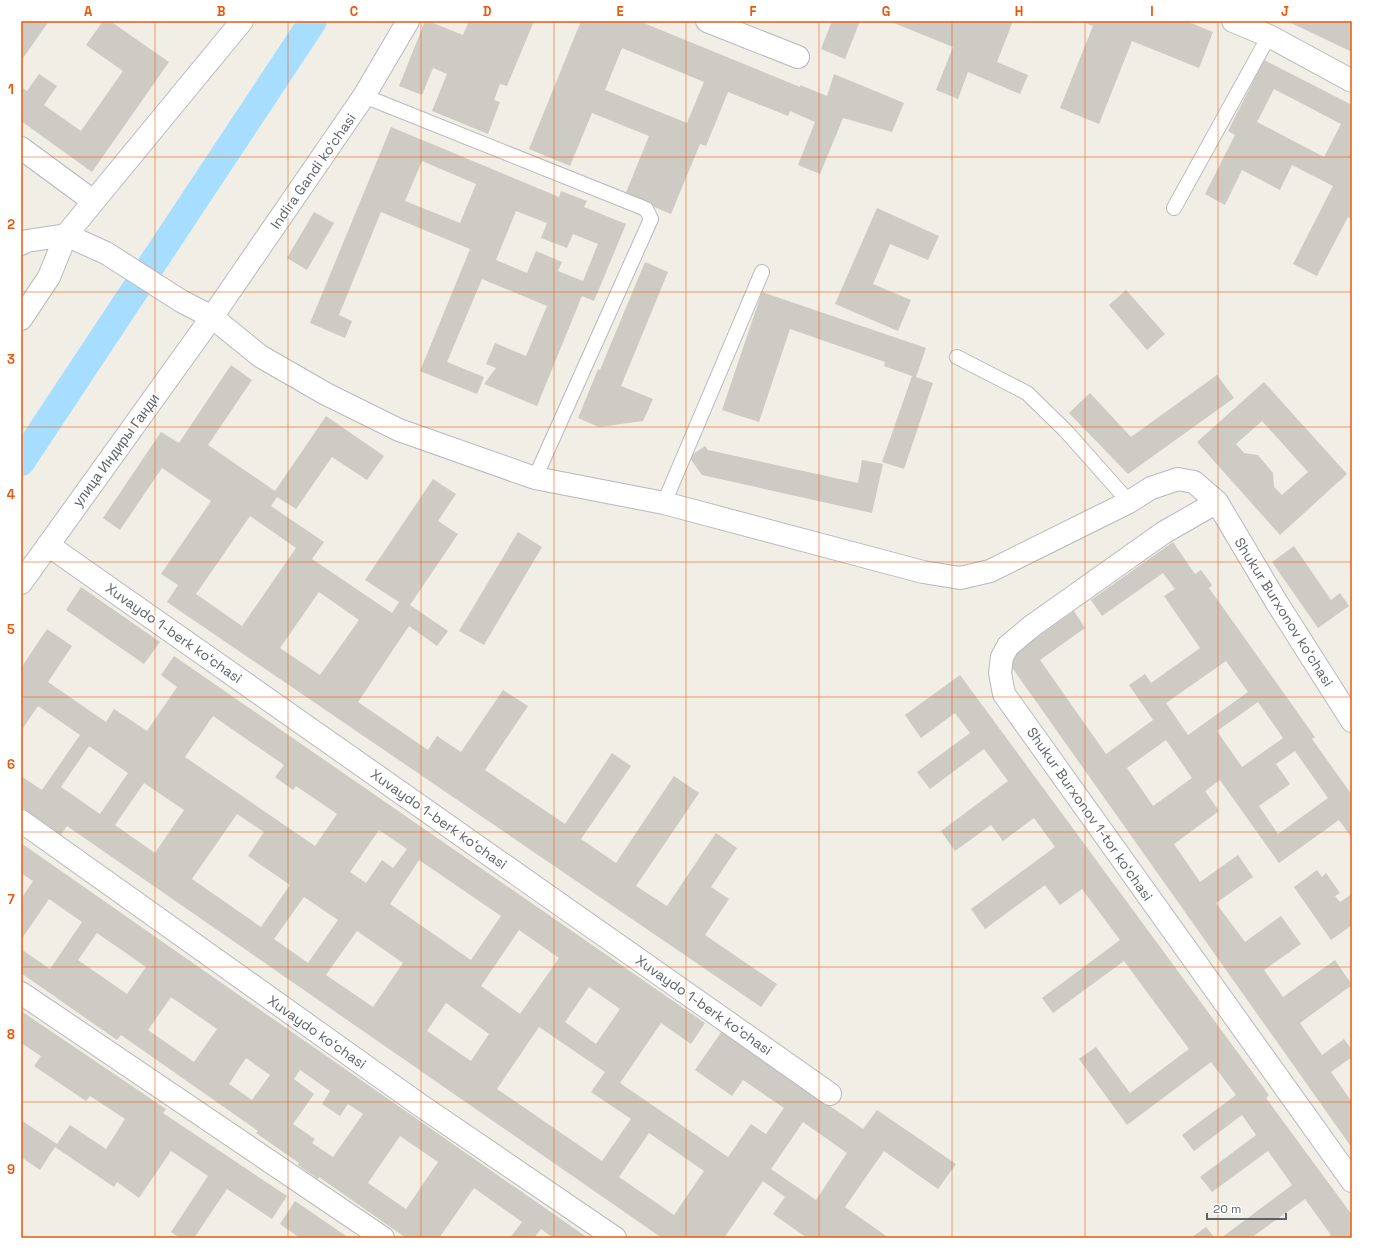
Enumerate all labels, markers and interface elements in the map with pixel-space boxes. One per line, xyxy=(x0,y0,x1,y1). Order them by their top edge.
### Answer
text: A xyxy=(84,3,93,20)
text: B xyxy=(217,3,226,20)
text: C xyxy=(350,3,358,20)
text: D xyxy=(483,3,492,20)
text: E xyxy=(616,3,624,20)
text: F xyxy=(750,3,757,20)
text: G xyxy=(882,3,890,20)
text: H xyxy=(1015,3,1023,20)
text: I xyxy=(1150,3,1154,20)
text: J xyxy=(1281,3,1289,20)
text: 1 xyxy=(8,81,14,98)
street label: Indira Gandi koʻchasi xyxy=(266,110,360,232)
text: 2 xyxy=(7,216,15,233)
text: 3 xyxy=(7,351,15,368)
street label: улица Индиры Ганди xyxy=(69,390,163,510)
text: 4 xyxy=(7,486,15,503)
street label: Shukur Burxonov koʻchasi xyxy=(1231,534,1337,690)
street label: Xuvaydo 1-berk koʻchasi xyxy=(102,579,246,687)
text: 5 xyxy=(7,621,15,638)
street label: Shukur Burxonov 1-tor koʻchasi xyxy=(1023,724,1157,904)
text: 6 xyxy=(7,756,15,773)
street label: Xuvaydo 1-berk koʻchasi xyxy=(367,765,511,873)
text: 7 xyxy=(7,891,15,908)
street label: Xuvaydo 1-berk koʻchasi xyxy=(632,951,776,1059)
street label: Xuvaydo koʻchasi xyxy=(264,991,370,1073)
text: 8 xyxy=(7,1026,15,1043)
text: 9 xyxy=(7,1161,15,1178)
scale bar xyxy=(1207,1195,1286,1221)
text: 20 m xyxy=(1213,1201,1241,1217)

